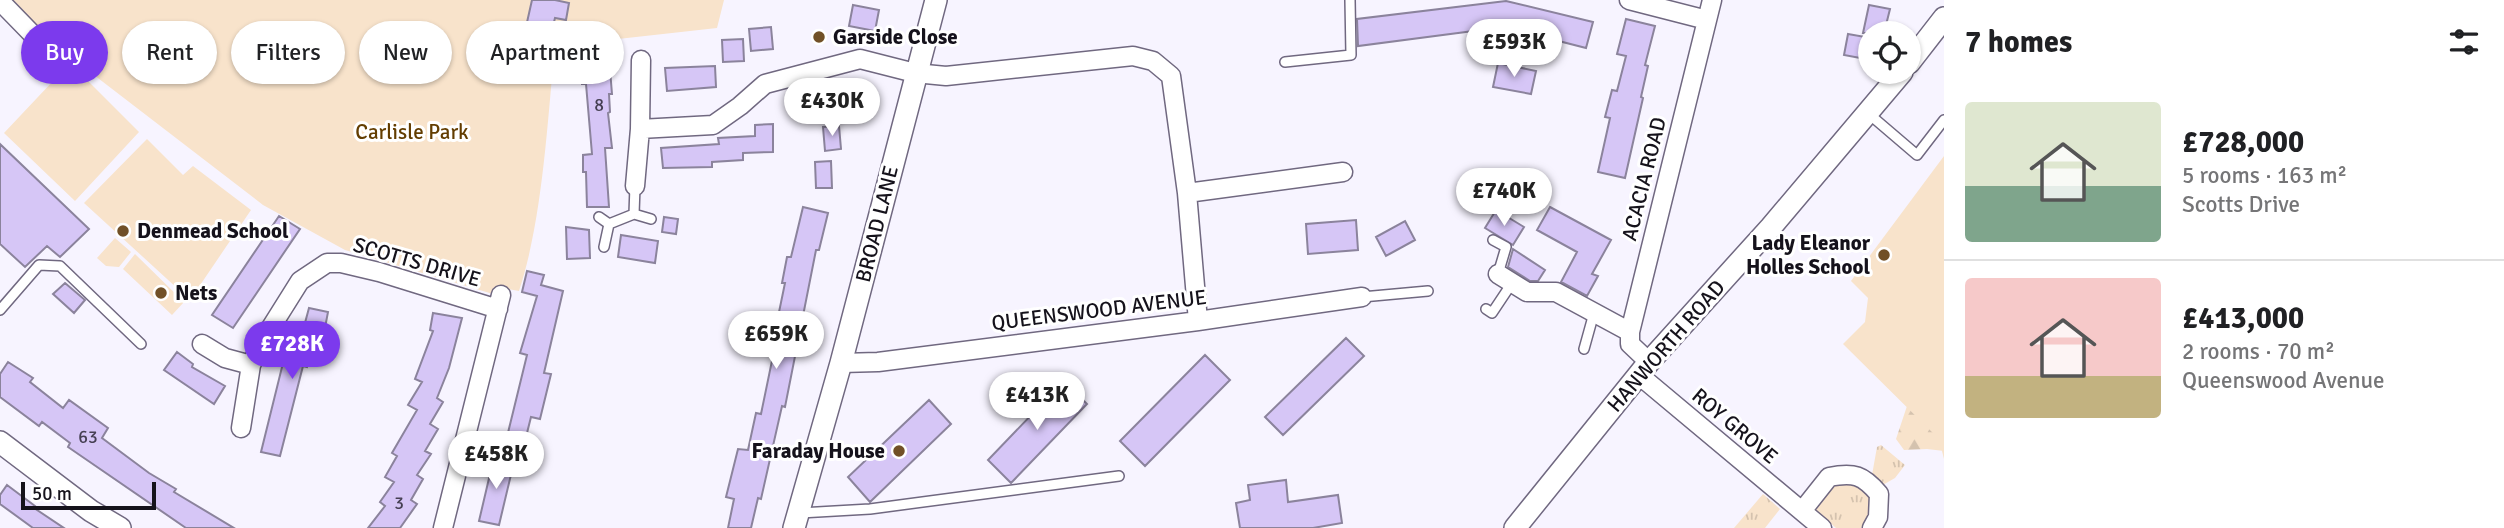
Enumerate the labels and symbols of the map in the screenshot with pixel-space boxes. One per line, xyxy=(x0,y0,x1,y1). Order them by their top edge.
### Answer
pin: £593K xyxy=(1465,20,1563,79)
place label: Garside Close xyxy=(833,24,958,50)
marker: Garside Close xyxy=(811,29,827,45)
pin: £430K xyxy=(783,78,881,138)
house number: 8 xyxy=(594,94,604,116)
street label: ACACIA ROAD xyxy=(1616,115,1672,243)
park label: Carlisle Park xyxy=(355,119,469,145)
street label: BROAD LANE xyxy=(850,163,904,285)
pin: £740K xyxy=(1455,168,1553,228)
place label: Denmead School xyxy=(137,218,289,244)
marker: Denmead School xyxy=(115,223,131,239)
place label: Lady Eleanor Holles School xyxy=(1746,230,1871,280)
street label: SCOTTS DRIVE xyxy=(350,231,484,293)
marker: Lady Eleanor Holles School xyxy=(1876,247,1892,263)
street label: HANWORTH ROAD xyxy=(1602,275,1730,417)
place label: Nets xyxy=(175,280,217,306)
street label: QUEENSWOOD AVENUE xyxy=(990,284,1208,336)
marker: Nets xyxy=(153,285,169,301)
pin: £659K xyxy=(727,312,825,371)
pin: £728K xyxy=(243,322,341,381)
pin: £413K xyxy=(988,372,1086,432)
street label: ROY GROVE xyxy=(1687,383,1783,469)
house number: 63 xyxy=(78,426,98,448)
pin: £458K xyxy=(447,432,545,491)
place label: Faraday House xyxy=(751,438,885,464)
marker: Faraday House xyxy=(891,443,907,459)
scale bar xyxy=(21,479,156,511)
house number: 3 xyxy=(394,492,404,514)

